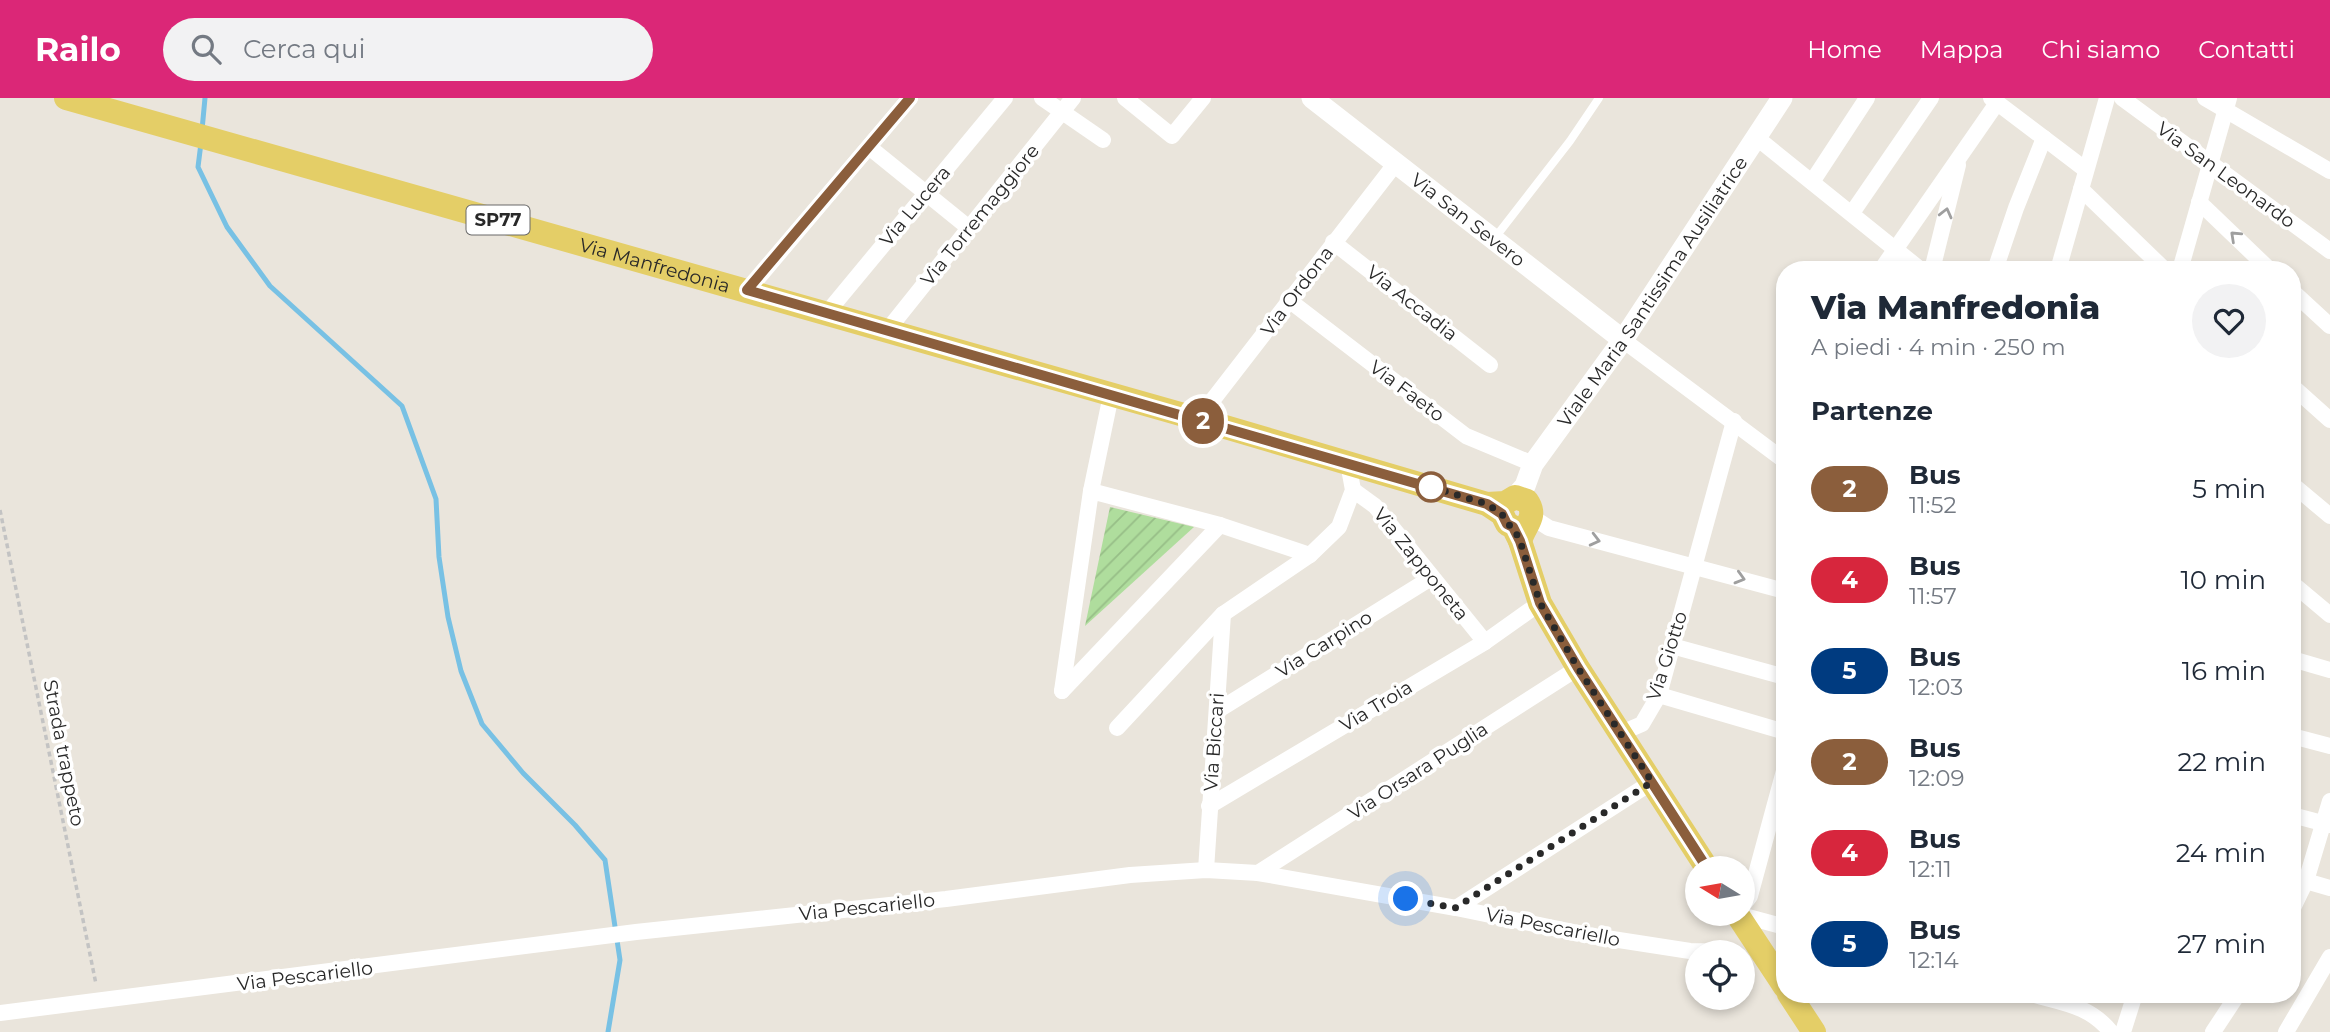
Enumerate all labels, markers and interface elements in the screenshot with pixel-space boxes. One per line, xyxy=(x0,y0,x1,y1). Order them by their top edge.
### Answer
search box xyxy=(163,18,653,81)
text: Railo xyxy=(35,29,121,69)
icon: search xyxy=(187,30,225,68)
text: Cerca qui xyxy=(243,33,365,65)
text: Home xyxy=(1807,35,1882,64)
text: Mappa xyxy=(1920,35,2003,64)
text: Chi siamo xyxy=(2041,35,2160,64)
text: Contatti xyxy=(2198,35,2295,64)
street label: Via San Leonardo xyxy=(2152,117,2300,233)
street label: Via Torremaggiore xyxy=(916,140,1044,290)
street label: Viale Maria Santissima Ausiliatrice xyxy=(1552,152,1752,431)
street label: Via Lucera xyxy=(875,161,955,251)
street label: Via San Severo xyxy=(1406,168,1530,271)
road number: SP77 xyxy=(466,205,530,234)
one-way arrow xyxy=(1938,207,1952,219)
one-way arrow xyxy=(2230,232,2243,244)
street label: Via Manfredonia xyxy=(577,233,733,297)
street label: Via Ordona xyxy=(1256,242,1338,340)
street label: Via Accadia xyxy=(1362,260,1462,346)
button: heart xyxy=(2192,284,2266,358)
text: Via Manfredonia xyxy=(1811,287,2100,327)
text: A piedi · 4 min · 250 m xyxy=(1811,333,2066,361)
street label: Via Faeto xyxy=(1365,355,1449,427)
text: Partenze xyxy=(1811,395,1933,427)
line badge: 2 xyxy=(1180,398,1226,444)
text: 2 xyxy=(1196,406,1210,435)
text: Bus xyxy=(1909,459,1961,491)
unlabelled marker xyxy=(1416,472,1446,502)
text: 5 min xyxy=(2192,473,2266,505)
text: 2 xyxy=(1842,474,1857,503)
text: 11:52 xyxy=(1909,491,1956,519)
street label: Via Zapponeta xyxy=(1369,503,1473,625)
one-way arrow xyxy=(1589,532,1601,546)
text: Bus xyxy=(1909,550,1961,582)
text: 10 min xyxy=(2180,564,2266,596)
text: 4 xyxy=(1841,565,1858,594)
one-way arrow xyxy=(1733,570,1745,585)
text: 11:57 xyxy=(1909,582,1957,610)
street label: Via Carpino xyxy=(1272,605,1376,683)
street label: Via Giotto xyxy=(1642,608,1692,704)
text: Bus xyxy=(1909,641,1961,673)
text: 16 min xyxy=(2182,655,2266,687)
text: 5 xyxy=(1842,656,1857,685)
text: 12:03 xyxy=(1909,673,1963,701)
street label: Via Troia xyxy=(1336,675,1416,737)
street label: Strada trappeto xyxy=(39,678,90,828)
street label: Via Biccari xyxy=(1199,692,1229,792)
street label: Via Orsara Puglia xyxy=(1344,717,1492,825)
text: Bus xyxy=(1909,732,1961,764)
text: 22 min xyxy=(2177,746,2266,778)
text: 2 xyxy=(1842,747,1857,776)
text: 12:09 xyxy=(1909,764,1964,792)
text: Bus xyxy=(1909,823,1961,855)
text: 24 min xyxy=(2176,837,2266,869)
text: 4 xyxy=(1841,838,1858,867)
text: 12:11 xyxy=(1909,855,1952,883)
north arrow xyxy=(1685,856,1755,926)
map controls xyxy=(1685,856,1755,1010)
your location xyxy=(1388,881,1423,916)
street label: Via Pescariello xyxy=(798,888,936,926)
street label: Via Pescariello xyxy=(1484,903,1622,951)
text: Bus xyxy=(1909,914,1961,946)
text: 27 min xyxy=(2177,928,2266,960)
text: 5 xyxy=(1842,929,1857,958)
button: locate xyxy=(1685,940,1755,1010)
text: 12:14 xyxy=(1909,946,1959,974)
street label: Via Pescariello xyxy=(236,956,374,996)

